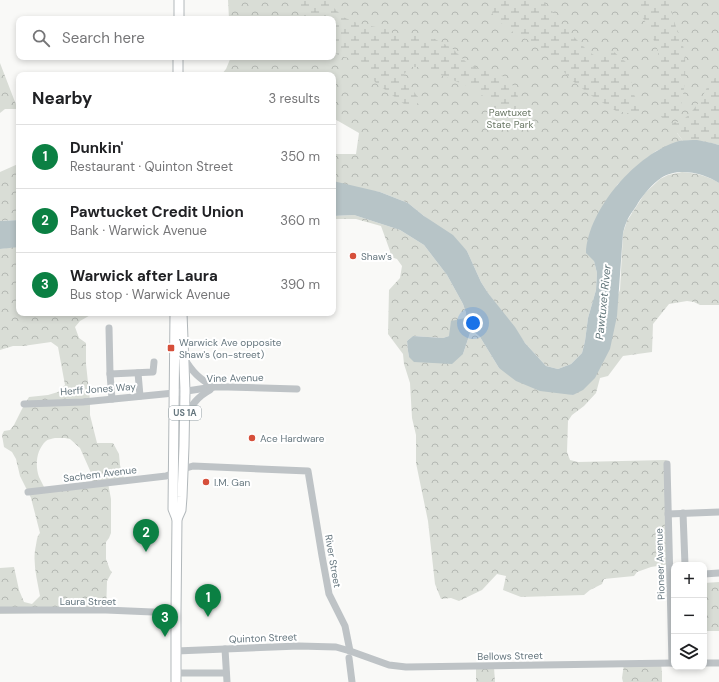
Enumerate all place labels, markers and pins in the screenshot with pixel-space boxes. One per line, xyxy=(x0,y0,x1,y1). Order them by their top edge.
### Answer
place label: Shaw's xyxy=(361,250,392,263)
marker: Shaw's xyxy=(348,251,358,261)
place label: Warwick Ave opposite Shaw's (on-street) xyxy=(179,336,282,361)
marker: Warwick Ave opposite Shaw's (on-street) xyxy=(166,343,176,353)
place label: Ace Hardware xyxy=(260,432,325,445)
marker: Ace Hardware xyxy=(247,433,257,443)
place label: I.M. Gan xyxy=(214,476,250,489)
marker: I.M. Gan xyxy=(201,477,211,487)
pin: 2 xyxy=(133,519,159,552)
pin: 1 xyxy=(195,584,221,617)
pin: 3 xyxy=(152,604,178,637)

